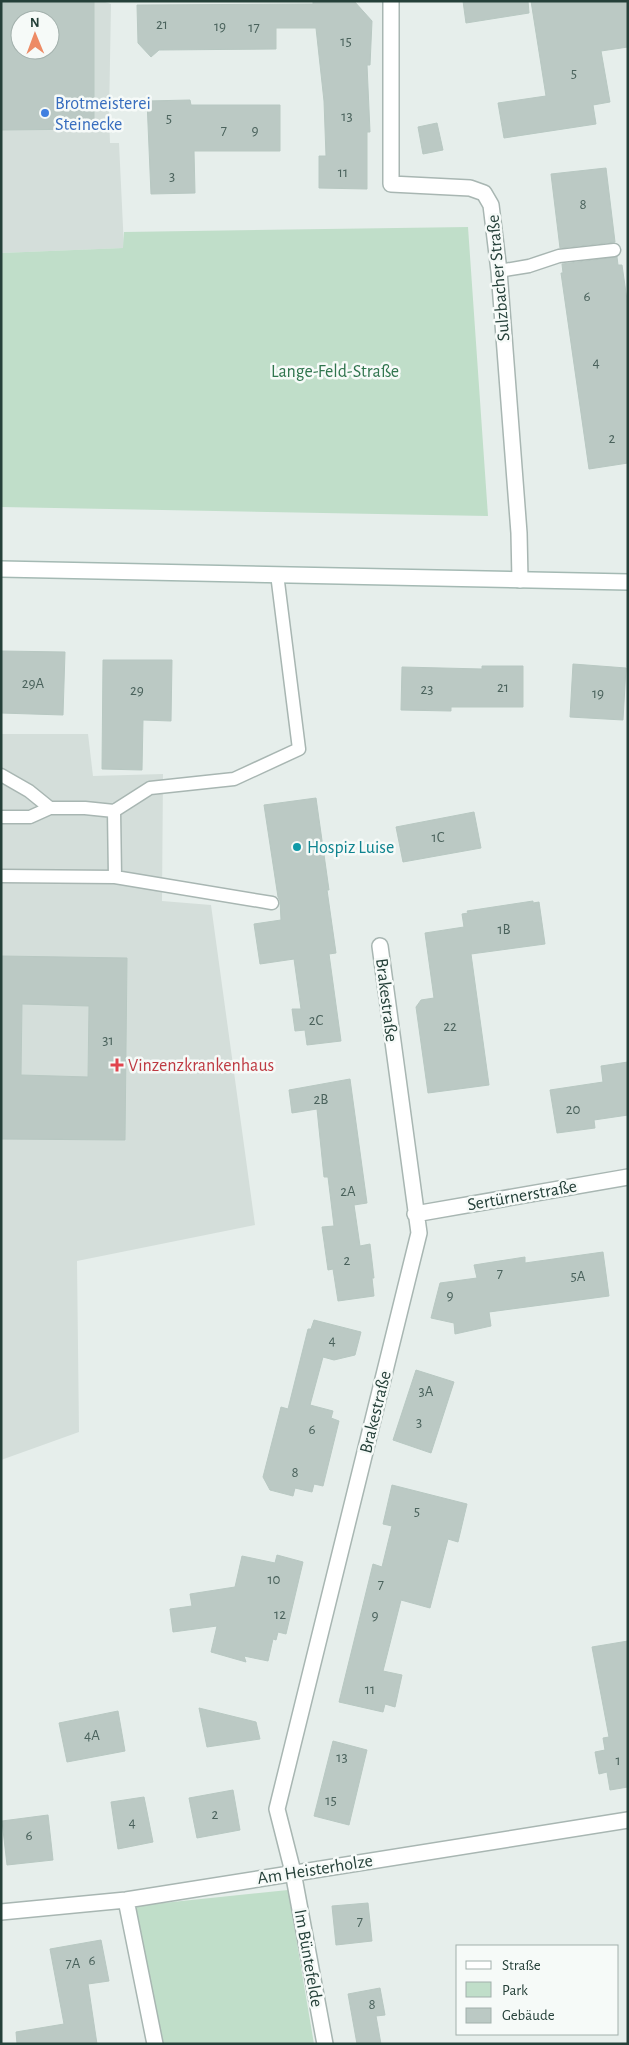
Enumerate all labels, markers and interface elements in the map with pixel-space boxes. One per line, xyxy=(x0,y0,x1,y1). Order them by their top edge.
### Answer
north arrow xyxy=(10,10,60,60)
text: N xyxy=(30,16,40,30)
house number: 21 xyxy=(156,17,168,32)
house number: 19 xyxy=(214,19,226,34)
house number: 17 xyxy=(248,20,260,35)
house number: 15 xyxy=(340,34,352,49)
house number: 5 xyxy=(571,66,577,81)
place label: Brotmeisterei Steinecke xyxy=(55,95,151,134)
marker: Brotmeisterei Steinecke xyxy=(39,107,51,119)
house number: 13 xyxy=(341,109,353,124)
house number: 5 xyxy=(166,111,172,126)
house number: 7 xyxy=(221,123,227,138)
house number: 9 xyxy=(251,123,259,138)
house number: 11 xyxy=(338,165,348,180)
house number: 3 xyxy=(169,169,175,184)
house number: 8 xyxy=(579,197,587,212)
street label: Sulzbacher Straße xyxy=(484,214,513,342)
house number: 6 xyxy=(583,289,591,304)
house number: 4 xyxy=(592,355,600,370)
park label: Lange-Feld-Straße xyxy=(271,363,399,381)
house number: 2 xyxy=(609,431,616,446)
house number: 29A xyxy=(22,676,45,691)
house number: 21 xyxy=(497,680,509,695)
house number: 23 xyxy=(420,682,434,697)
house number: 29 xyxy=(130,683,144,698)
house number: 19 xyxy=(592,686,604,701)
house number: 1C xyxy=(432,830,445,845)
place label: Hospiz Luise xyxy=(307,839,394,857)
marker: Hospiz Luise xyxy=(291,841,303,853)
house number: 1B xyxy=(497,922,511,937)
street label: Brakestraße xyxy=(372,957,400,1043)
house number: 2C xyxy=(309,1013,324,1028)
house number: 22 xyxy=(443,1019,457,1034)
house number: 31 xyxy=(102,1033,114,1048)
place label: Vinzenzkrankenhaus xyxy=(128,1057,274,1075)
marker: Vinzenzkrankenhaus xyxy=(110,1058,124,1072)
house number: 2B xyxy=(314,1092,328,1107)
house number: 20 xyxy=(566,1102,580,1117)
street label: Sertürnerstraße xyxy=(466,1177,578,1214)
house number: 2A xyxy=(340,1184,356,1199)
house number: 2 xyxy=(344,1253,351,1268)
house number: 7 xyxy=(497,1266,503,1281)
house number: 5A xyxy=(571,1269,586,1284)
house number: 9 xyxy=(446,1288,454,1303)
house number: 4 xyxy=(328,1333,336,1348)
street label: Brakestraße xyxy=(357,1369,395,1455)
house number: 3A xyxy=(419,1384,434,1399)
house number: 3 xyxy=(416,1415,422,1430)
house number: 6 xyxy=(308,1422,316,1437)
house number: 8 xyxy=(291,1465,299,1480)
house number: 5 xyxy=(414,1504,420,1519)
house number: 10 xyxy=(267,1572,281,1587)
house number: 7 xyxy=(378,1577,384,1592)
house number: 12 xyxy=(274,1607,286,1622)
house number: 9 xyxy=(371,1608,379,1623)
house number: 11 xyxy=(365,1682,375,1697)
house number: 4A xyxy=(84,1728,100,1743)
house number: 13 xyxy=(336,1750,348,1765)
house number: 1 xyxy=(615,1753,621,1768)
house number: 15 xyxy=(325,1793,337,1808)
house number: 2 xyxy=(212,1807,219,1822)
house number: 4 xyxy=(128,1815,136,1830)
house number: 6 xyxy=(25,1828,33,1843)
street label: Am Heisterholze xyxy=(256,1852,374,1888)
street label: Im Büntefelde xyxy=(291,1908,325,2009)
house number: 7 xyxy=(357,1914,363,1929)
legend xyxy=(456,1945,619,2035)
house number: 6 xyxy=(88,1953,96,1968)
house number: 7A xyxy=(66,1956,81,1971)
text: Straße xyxy=(502,1958,541,1973)
text: Park xyxy=(502,1983,528,1998)
house number: 8 xyxy=(368,1997,376,2012)
text: Gebäude xyxy=(502,2008,555,2023)

